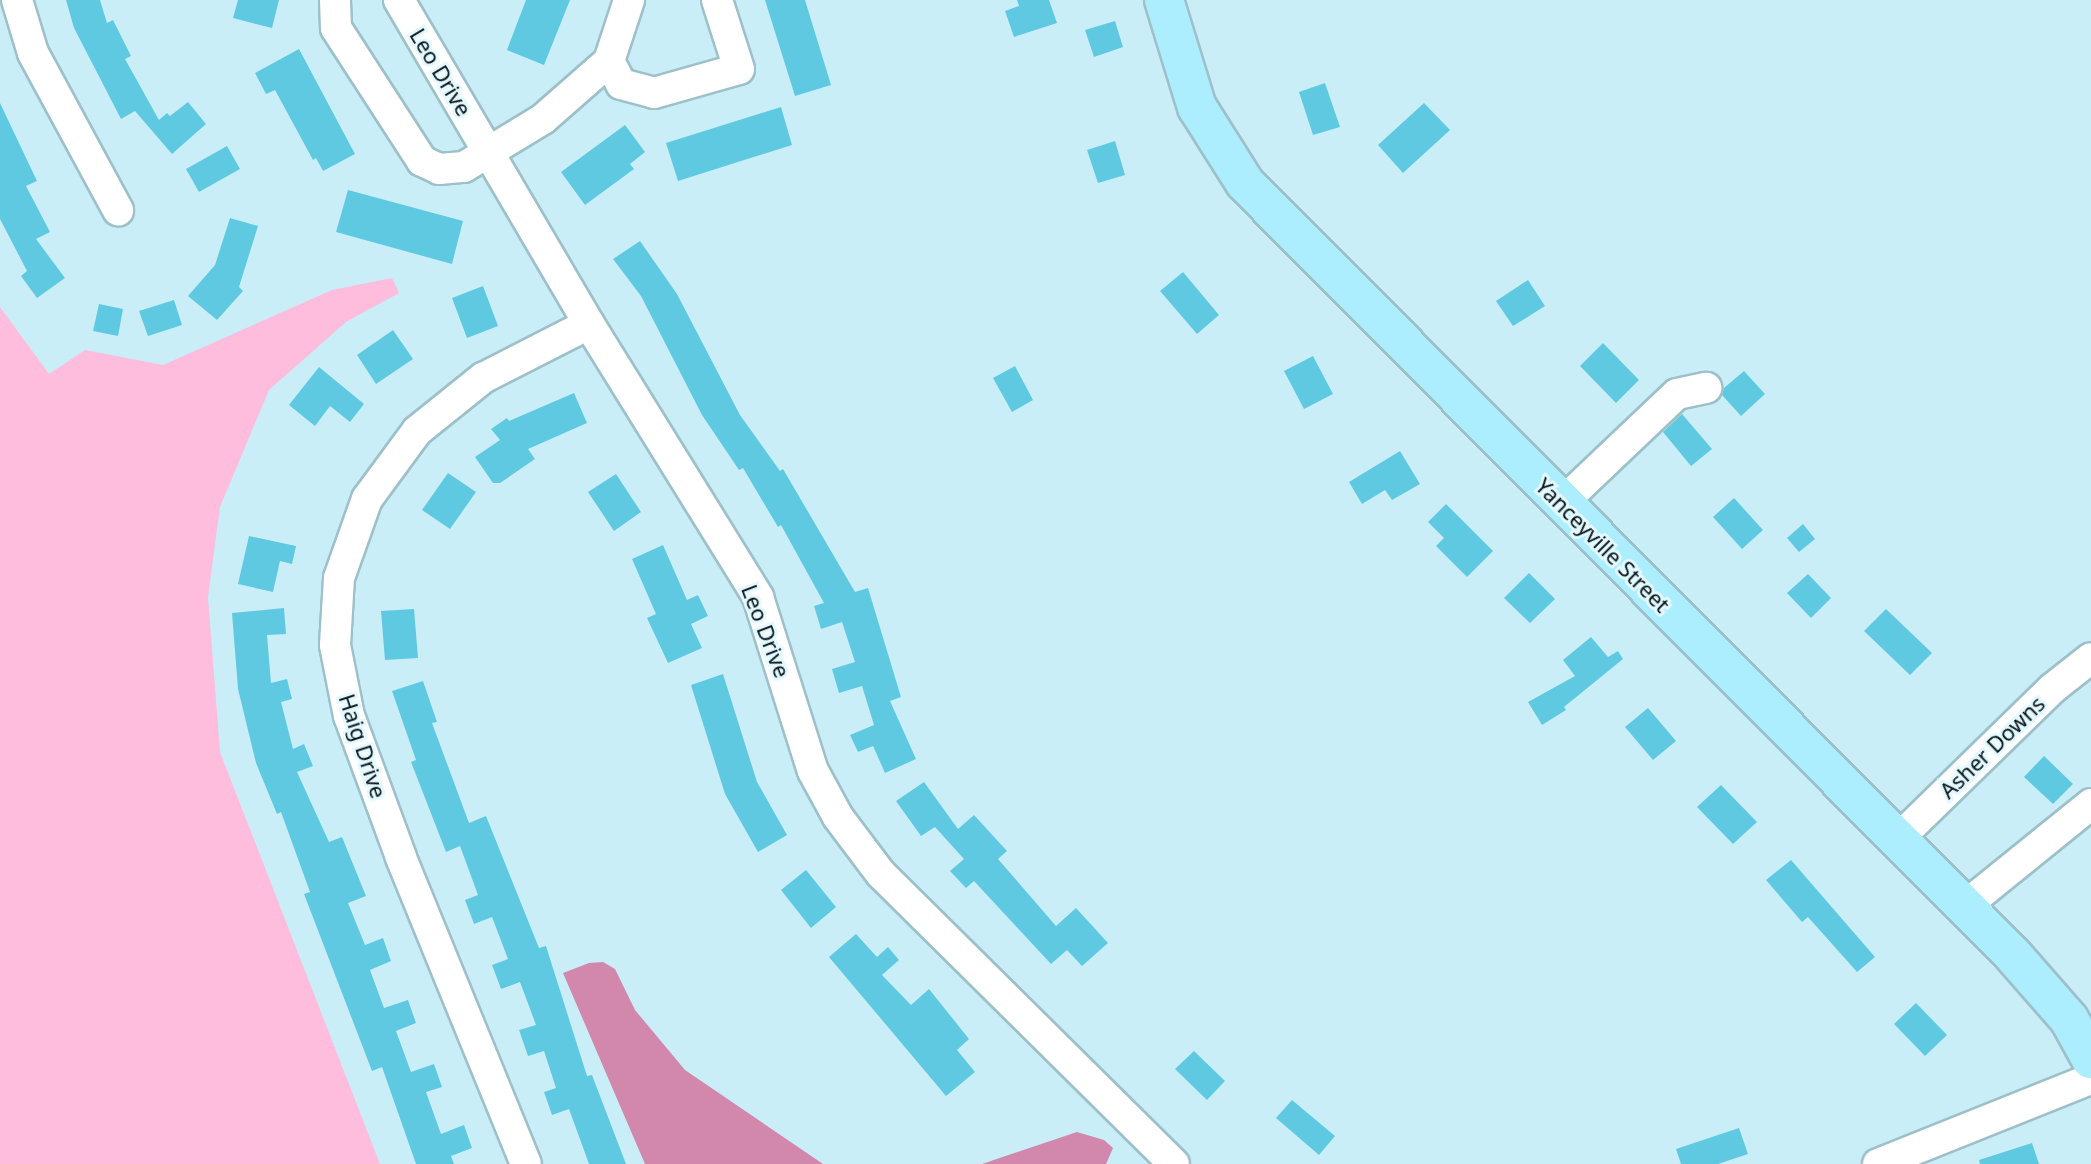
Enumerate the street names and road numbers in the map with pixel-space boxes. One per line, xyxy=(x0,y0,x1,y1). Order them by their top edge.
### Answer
street label: Leo Drive xyxy=(405,23,477,121)
street label: Yanceyville Street xyxy=(1530,472,1676,618)
street label: Leo Drive xyxy=(736,581,796,681)
street label: Asher Downs xyxy=(1934,690,2050,804)
street label: Haig Drive xyxy=(334,691,392,801)

